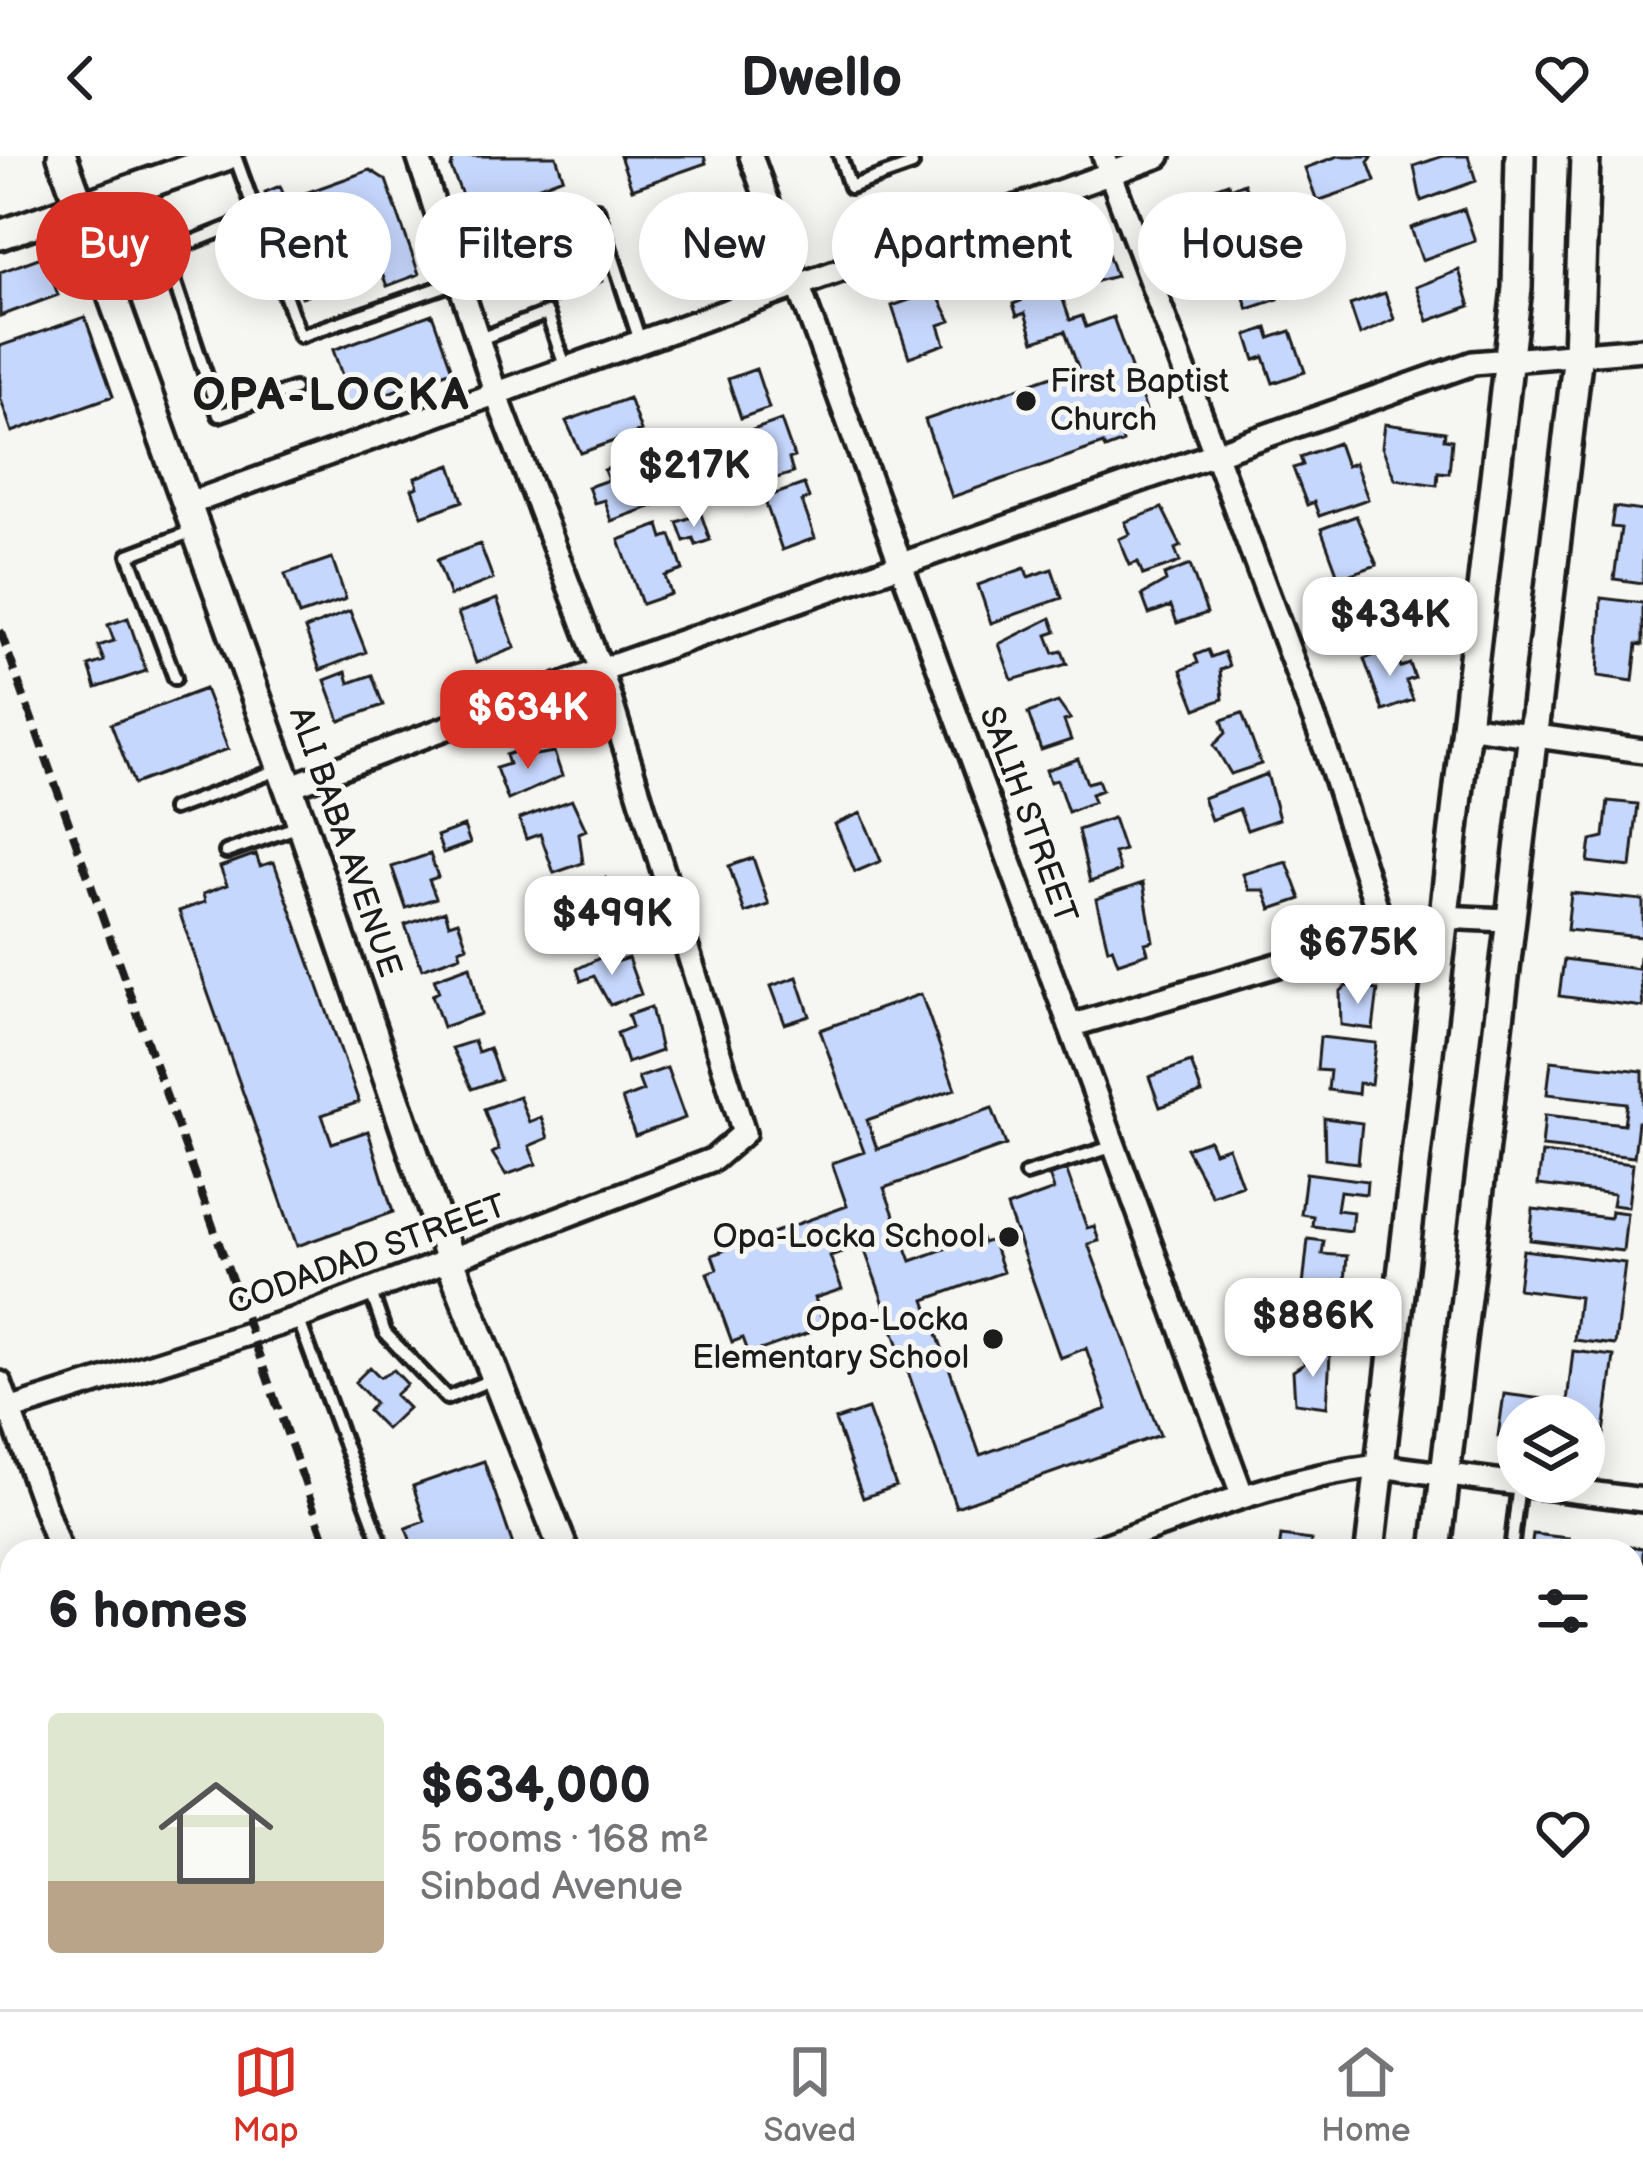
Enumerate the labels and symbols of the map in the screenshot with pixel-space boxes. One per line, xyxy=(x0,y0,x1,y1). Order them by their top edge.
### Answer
place label: First Baptist Church xyxy=(1050,362,1229,440)
district label: OPA-LOCKA xyxy=(192,369,472,424)
marker: First Baptist Church xyxy=(1013,388,1039,414)
pin: $217K xyxy=(610,428,778,530)
pin: $434K xyxy=(1306,577,1474,679)
pin: $634K xyxy=(444,670,612,772)
street label: SALIH STREET xyxy=(970,701,1086,929)
street label: ALI BABA AVENUE xyxy=(280,702,410,982)
pin: $499K xyxy=(528,876,696,978)
pin: $675K xyxy=(1274,905,1442,1007)
street label: CODADAD STREET xyxy=(222,1186,512,1324)
place label: Opa-Locka School xyxy=(713,1217,985,1257)
marker: Opa-Locka School xyxy=(996,1224,1022,1250)
pin: $886K xyxy=(1229,1278,1397,1380)
place label: Opa-Locka Elementary School xyxy=(692,1300,969,1378)
marker: Opa-Locka Elementary School xyxy=(980,1326,1006,1352)

